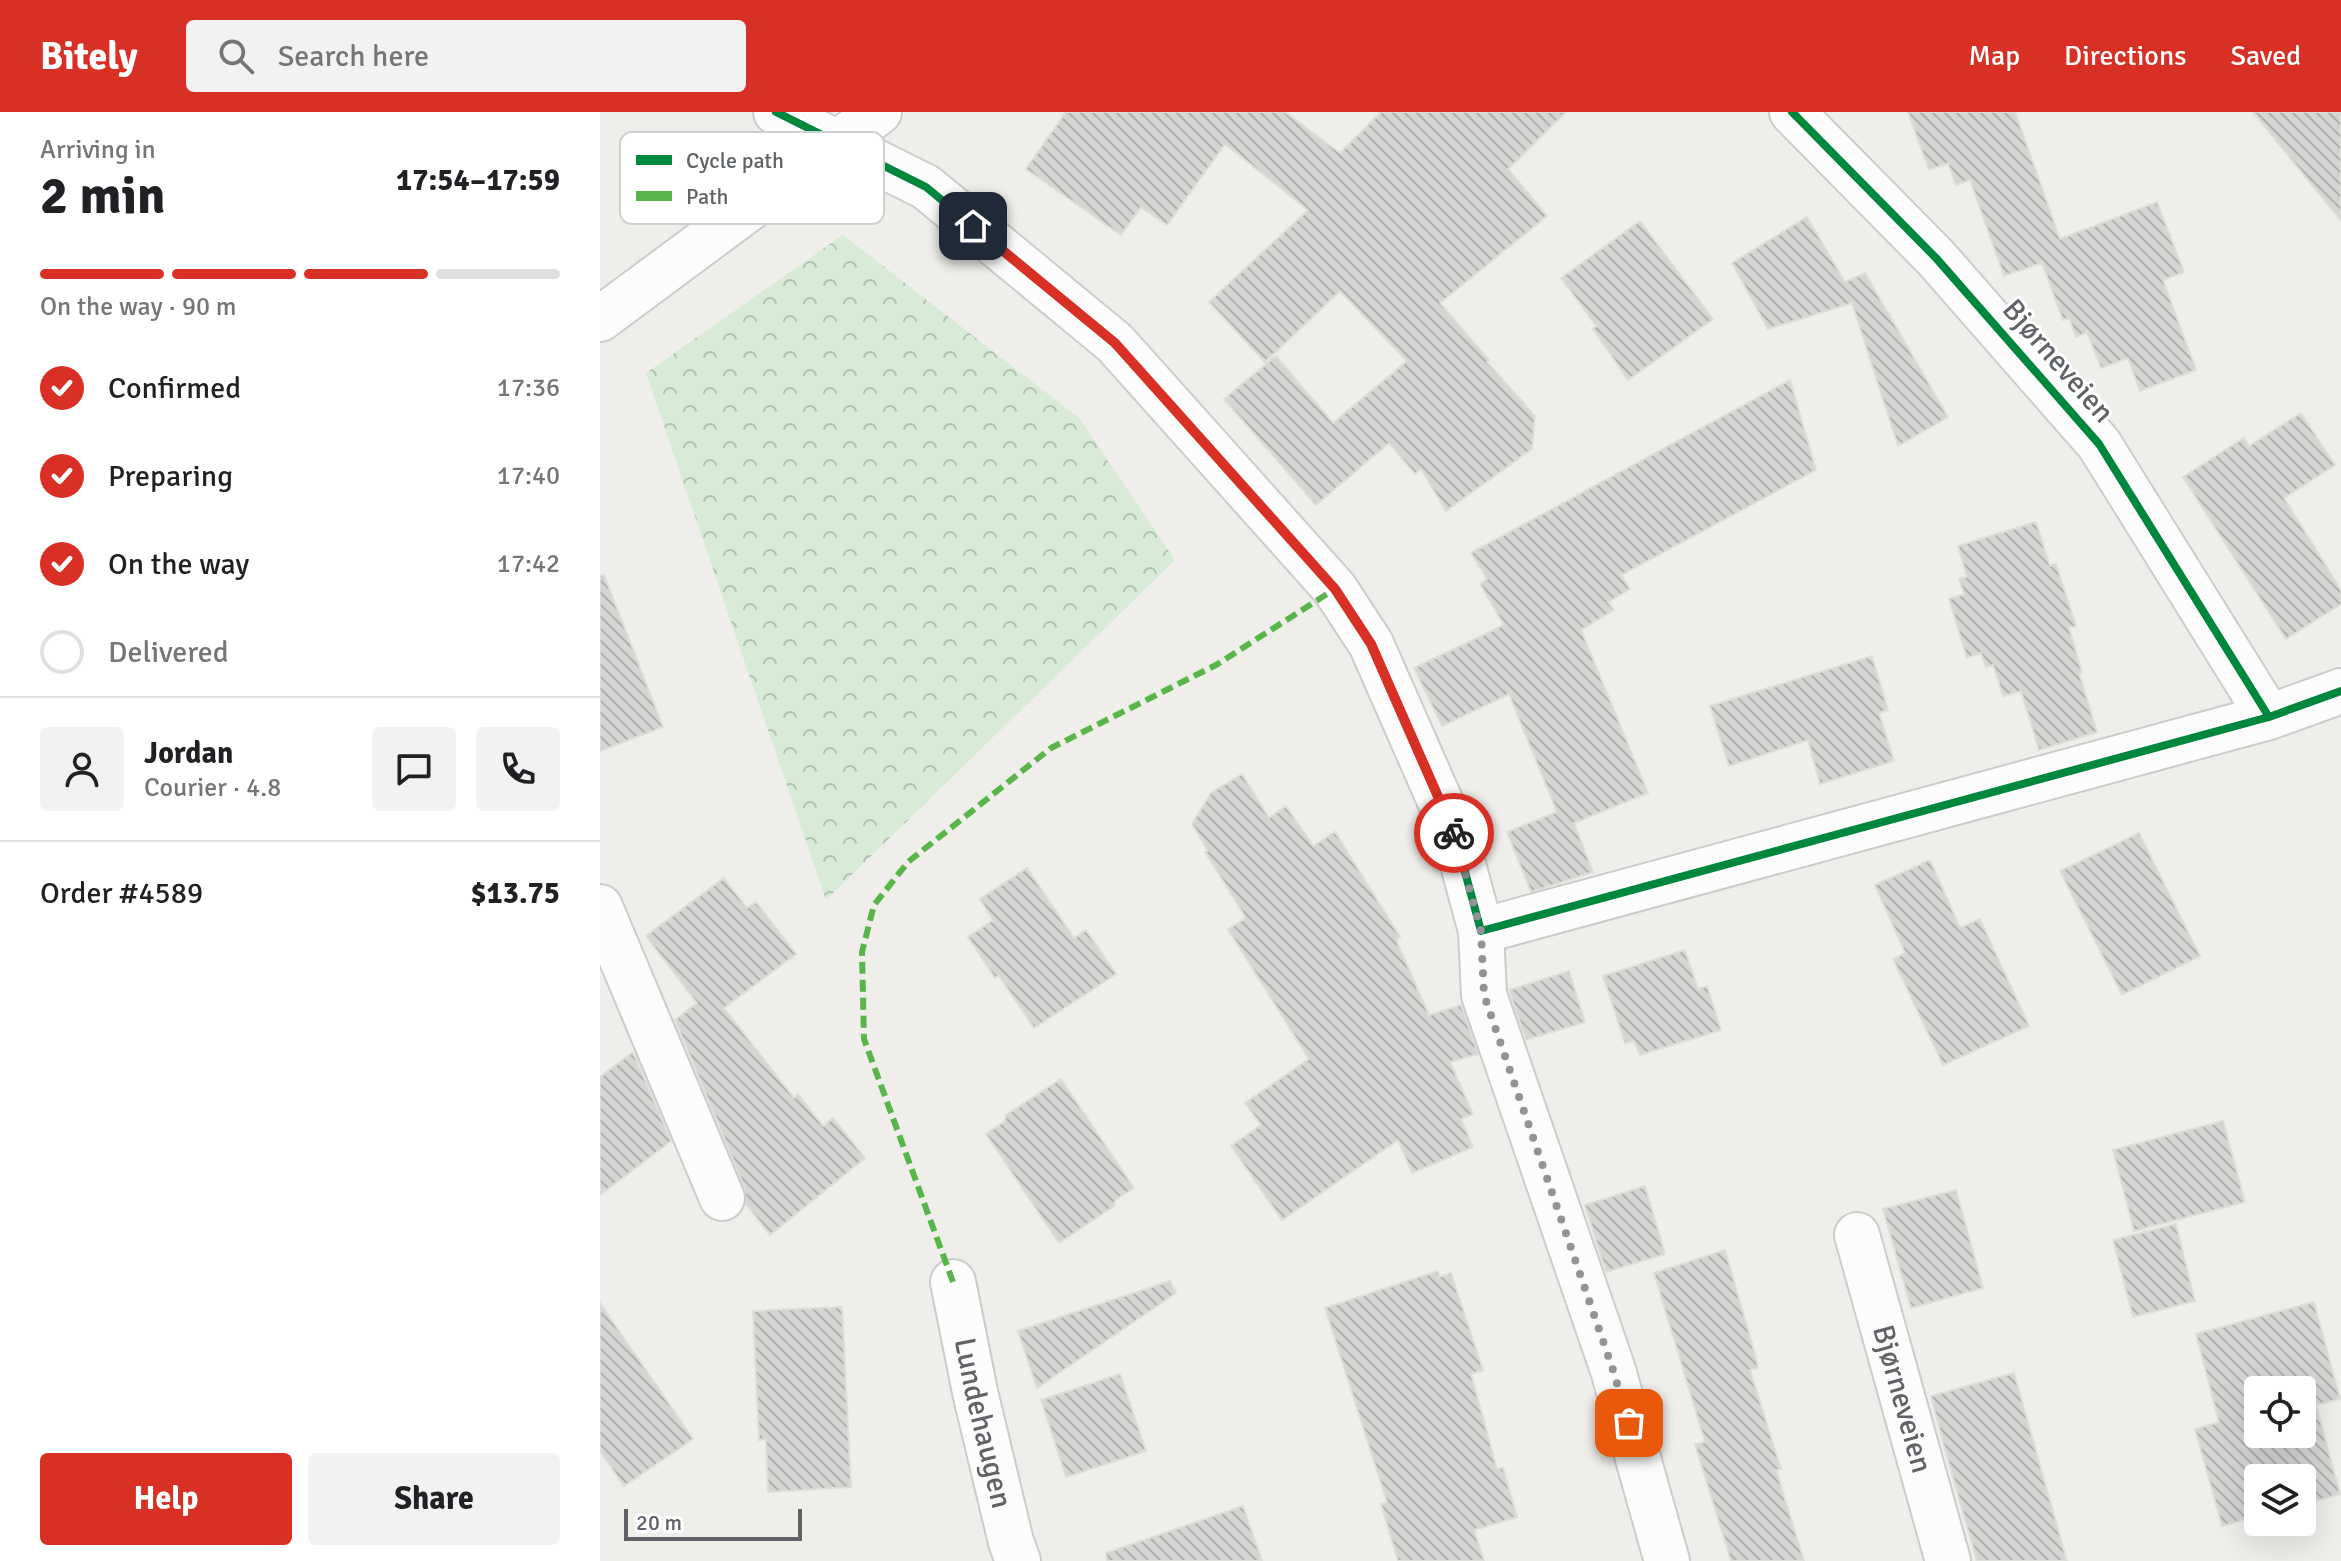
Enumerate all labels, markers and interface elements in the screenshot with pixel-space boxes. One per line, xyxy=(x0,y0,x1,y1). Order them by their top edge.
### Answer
search box xyxy=(186,20,746,92)
text: Bitely xyxy=(40,33,138,80)
icon: search xyxy=(214,34,258,78)
text: Search here xyxy=(278,38,429,75)
text: Map xyxy=(1968,39,2020,73)
text: Directions xyxy=(2064,39,2186,73)
text: Saved xyxy=(2230,39,2301,73)
legend xyxy=(620,132,884,224)
text: Arriving in xyxy=(40,134,156,166)
text: Cycle path xyxy=(686,147,784,174)
text: 17:54–17:59 xyxy=(396,162,560,199)
text: 2 min xyxy=(40,164,166,228)
text: Path xyxy=(686,183,729,210)
pin xyxy=(939,192,1007,260)
icon: home xyxy=(951,204,995,248)
text: On the way · 90 m xyxy=(40,291,236,323)
street label: Bjørneveien xyxy=(1994,292,2122,430)
icon: check xyxy=(40,366,84,410)
text: Confirmed xyxy=(108,370,241,407)
text: 17:36 xyxy=(497,372,560,404)
icon: check xyxy=(40,454,84,498)
text: Preparing xyxy=(108,458,233,495)
text: 17:40 xyxy=(497,460,560,492)
icon: check xyxy=(40,542,84,586)
text: On the way xyxy=(108,546,249,583)
text: 17:42 xyxy=(497,548,560,580)
text: Delivered xyxy=(108,634,229,671)
button: person xyxy=(40,727,124,811)
button: chat xyxy=(372,727,456,811)
button: phone xyxy=(476,727,560,811)
text: Jordan xyxy=(144,735,233,772)
text: Courier · 4.8 xyxy=(144,772,281,804)
courier xyxy=(1414,793,1494,873)
icon: bike xyxy=(1432,811,1476,855)
text: Order #4589 xyxy=(40,875,203,912)
text: $13.75 xyxy=(470,875,560,912)
street label: Bjørneveien xyxy=(1864,1321,1941,1477)
street label: Lundehaugen xyxy=(946,1334,1021,1512)
map controls xyxy=(2244,1376,2316,1536)
button: locate xyxy=(2244,1376,2316,1448)
pin xyxy=(1595,1389,1663,1457)
icon: bag xyxy=(1607,1401,1651,1445)
button: Help xyxy=(40,1453,292,1545)
button: Share xyxy=(308,1453,560,1545)
button: layers xyxy=(2244,1464,2316,1536)
scale bar xyxy=(624,1505,802,1541)
text: 20 m xyxy=(636,1509,682,1536)

